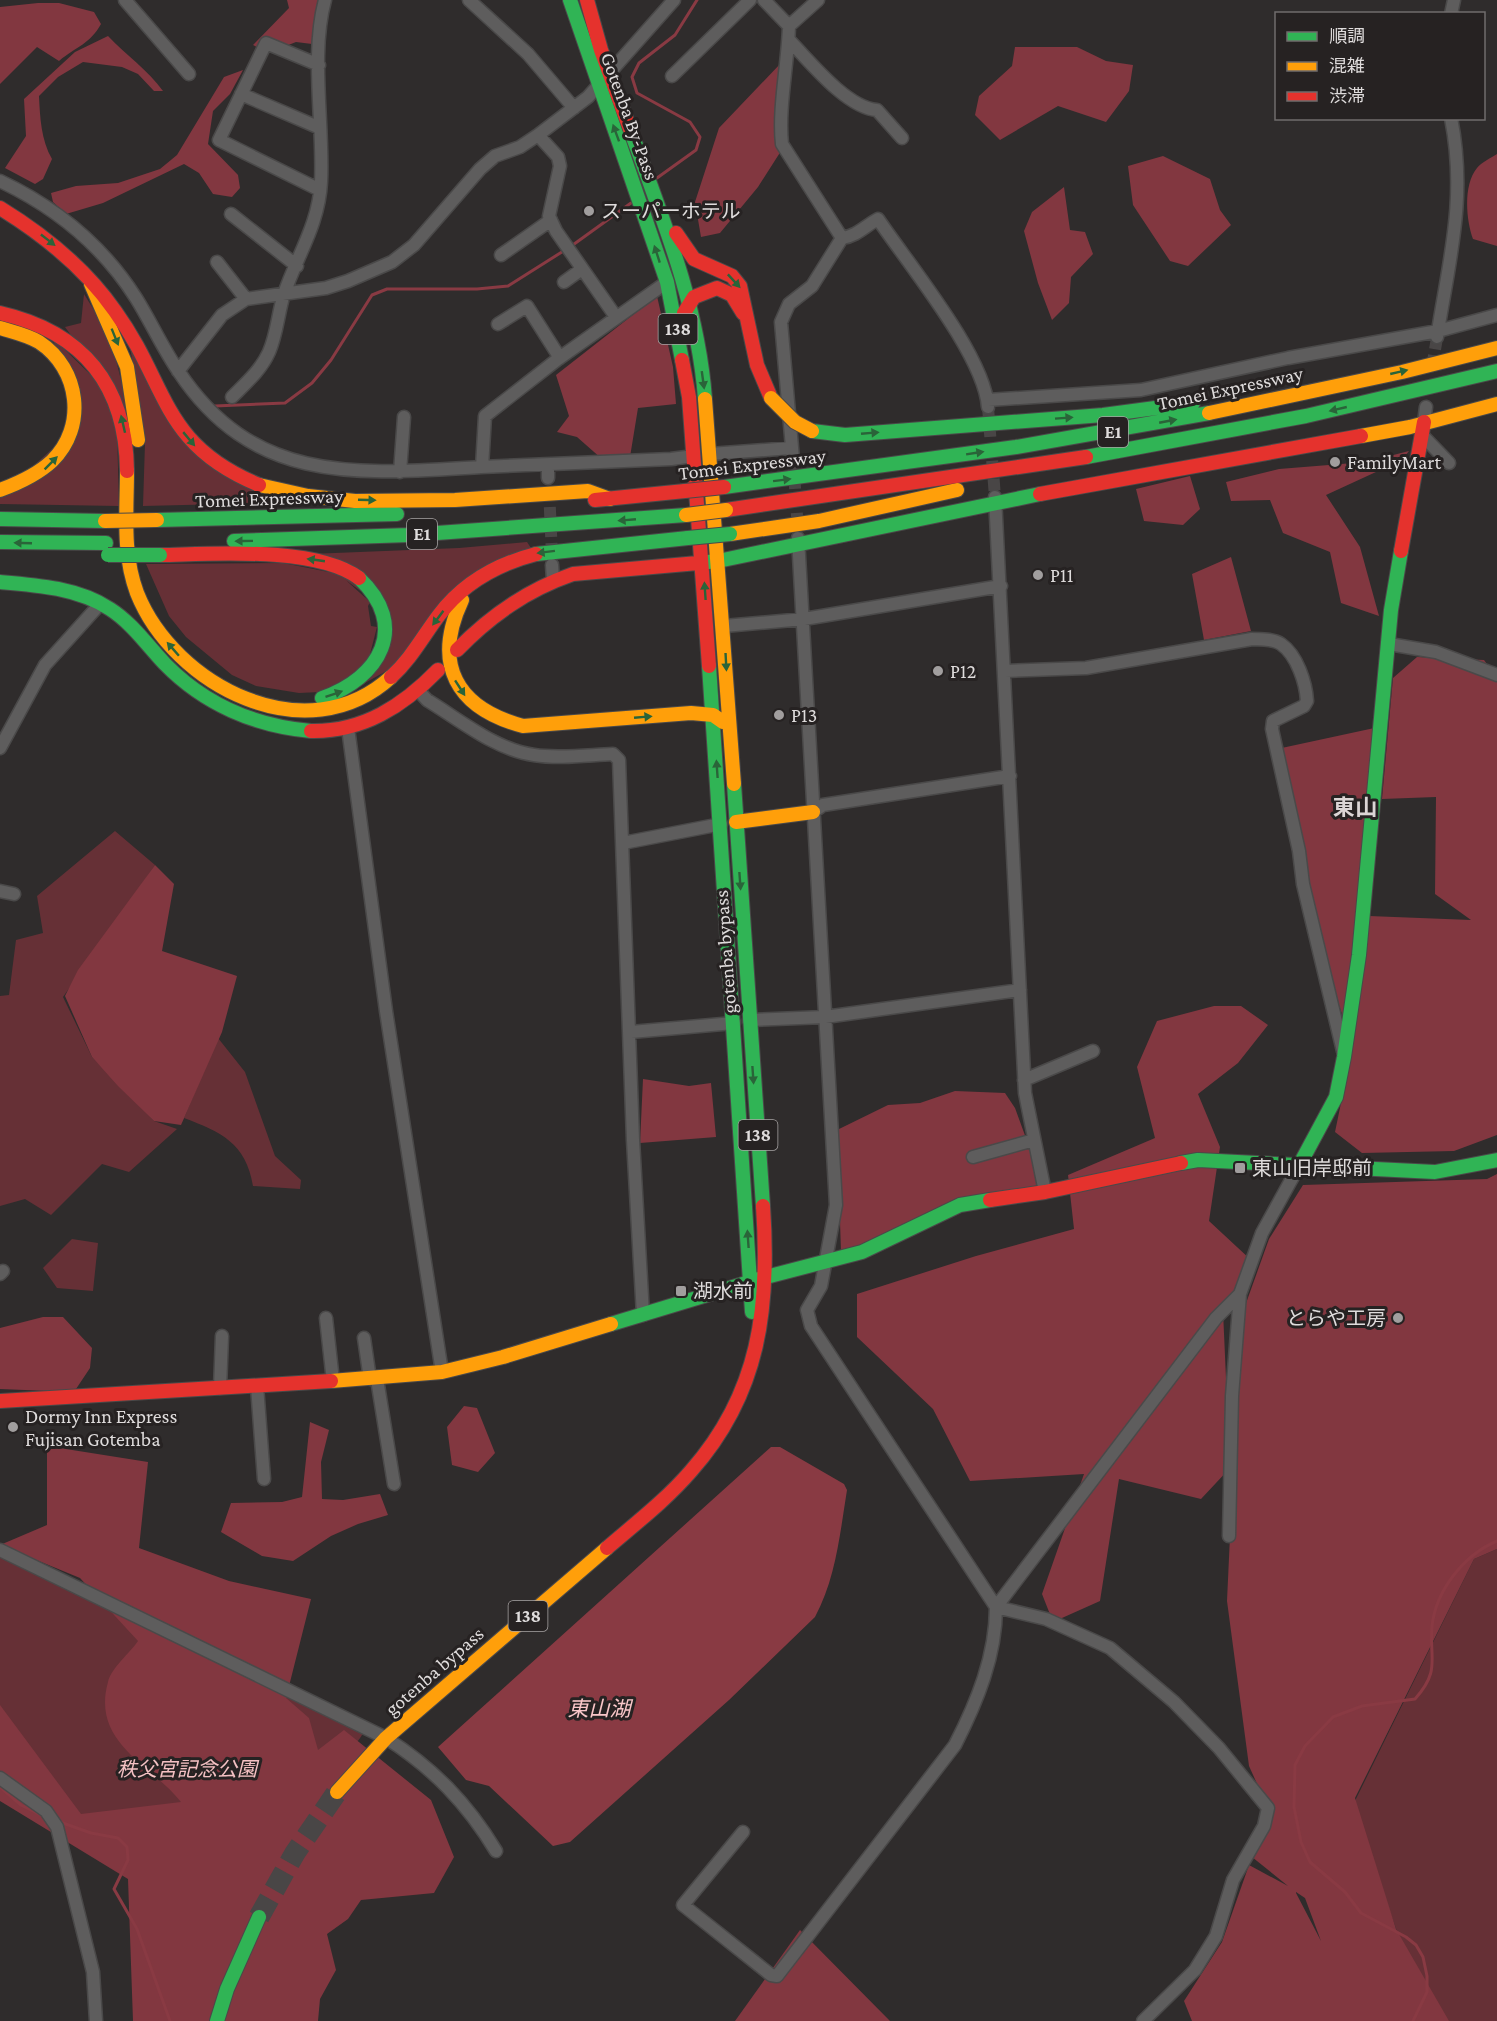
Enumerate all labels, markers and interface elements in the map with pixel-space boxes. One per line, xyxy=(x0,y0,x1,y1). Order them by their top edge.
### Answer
legend xyxy=(1275,12,1485,120)
text: 順調 xyxy=(1329,26,1365,46)
street label: Gotenba By-Pass xyxy=(596,49,663,183)
text: 混雑 xyxy=(1329,56,1365,76)
text: 渋滞 xyxy=(1329,86,1365,106)
one-way arrow xyxy=(610,124,620,142)
place label: スーパーホテル xyxy=(601,200,741,222)
marker: スーパーホテル xyxy=(582,204,596,218)
one-way arrow xyxy=(41,234,56,246)
one-way arrow xyxy=(652,245,662,263)
one-way arrow xyxy=(727,273,741,288)
road number: 138 xyxy=(658,314,698,344)
one-way arrow xyxy=(111,328,120,346)
street label: Tomei Expressway xyxy=(1155,362,1306,415)
one-way arrow xyxy=(1390,366,1409,376)
one-way arrow xyxy=(699,370,708,389)
one-way arrow xyxy=(1329,404,1347,414)
one-way arrow xyxy=(1055,413,1074,422)
one-way arrow xyxy=(117,415,127,434)
one-way arrow xyxy=(1158,416,1177,425)
road number: E1 xyxy=(1098,417,1128,447)
one-way arrow xyxy=(860,428,879,438)
one-way arrow xyxy=(183,431,196,447)
street label: Tomei Expressway xyxy=(677,444,828,485)
one-way arrow xyxy=(966,448,985,457)
place label: FamilyMart xyxy=(1347,451,1441,474)
marker: FamilyMart xyxy=(1328,455,1342,469)
one-way arrow xyxy=(43,456,58,470)
one-way arrow xyxy=(773,476,792,485)
street label: Tomei Expressway xyxy=(195,484,344,513)
one-way arrow xyxy=(358,495,377,505)
one-way arrow xyxy=(618,515,637,525)
road number: E1 xyxy=(407,519,437,549)
one-way arrow xyxy=(235,536,254,546)
one-way arrow xyxy=(13,538,32,547)
one-way arrow xyxy=(537,548,556,557)
one-way arrow xyxy=(306,556,325,565)
place label: P11 xyxy=(1050,564,1073,586)
marker: P11 xyxy=(1031,568,1045,582)
one-way arrow xyxy=(700,581,710,600)
one-way arrow xyxy=(432,610,444,625)
one-way arrow xyxy=(167,642,180,657)
one-way arrow xyxy=(721,652,730,671)
place label: P12 xyxy=(950,660,976,682)
marker: P12 xyxy=(931,664,945,678)
one-way arrow xyxy=(454,680,466,696)
one-way arrow xyxy=(325,688,343,698)
place label: P13 xyxy=(791,704,817,726)
marker: P13 xyxy=(772,708,786,722)
one-way arrow xyxy=(634,712,653,722)
one-way arrow xyxy=(712,760,721,779)
district label: 東山 xyxy=(1333,795,1377,820)
one-way arrow xyxy=(736,871,745,890)
street label: gotenba bypass xyxy=(710,889,741,1014)
one-way arrow xyxy=(748,1066,758,1085)
road number: 138 xyxy=(738,1120,777,1150)
place label: 東山旧岸邸前 xyxy=(1252,1157,1372,1179)
marker: 東山旧岸邸前 xyxy=(1233,1161,1247,1175)
one-way arrow xyxy=(743,1230,752,1249)
place label: 湖水前 xyxy=(693,1280,753,1302)
marker: 湖水前 xyxy=(674,1284,688,1298)
place label: とらや工房 xyxy=(1286,1307,1386,1329)
marker: とらや工房 xyxy=(1391,1311,1405,1325)
place label: Dormy Inn Express Fujisan Gotemba xyxy=(25,1405,177,1451)
marker: Dormy Inn Express Fujisan Gotemba xyxy=(6,1420,20,1434)
road number: 138 xyxy=(508,1601,548,1631)
street label: gotenba bypass xyxy=(380,1622,489,1721)
water label: 東山湖 xyxy=(568,1697,633,1721)
park label: 秩父宮記念公園 xyxy=(117,1758,260,1780)

